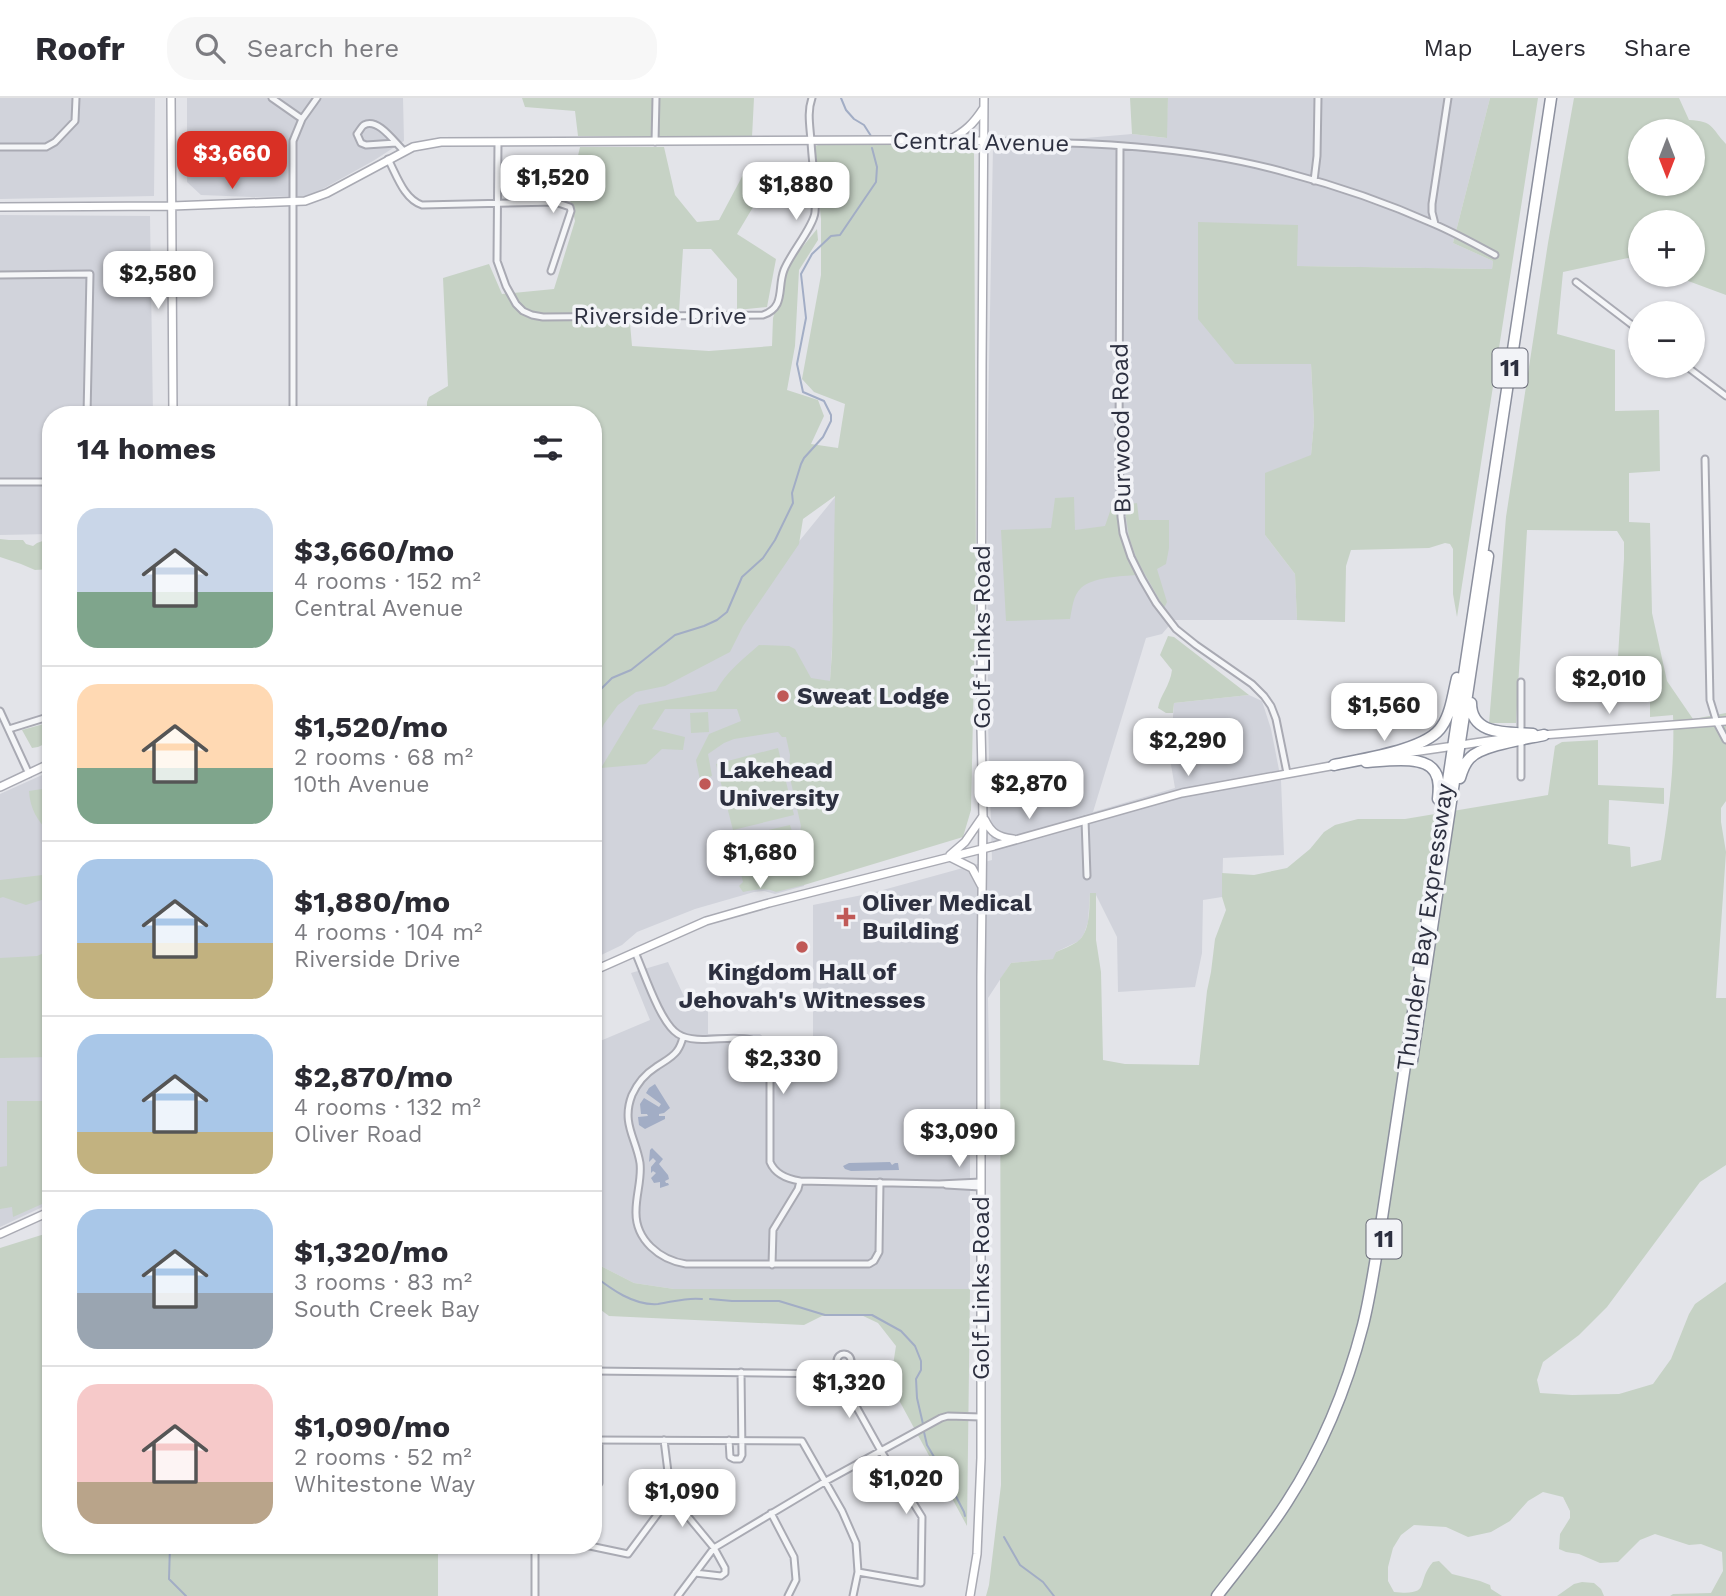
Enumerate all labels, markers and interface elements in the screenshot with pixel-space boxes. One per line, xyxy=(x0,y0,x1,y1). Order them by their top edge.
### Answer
search box xyxy=(167,17,657,80)
text: Roofr xyxy=(35,29,125,68)
icon: search xyxy=(191,29,229,67)
text: Search here xyxy=(247,33,399,63)
text: Map xyxy=(1424,34,1472,62)
text: Layers xyxy=(1510,34,1586,62)
text: Share xyxy=(1624,34,1691,62)
north arrow xyxy=(1628,119,1704,196)
map controls xyxy=(1628,119,1705,378)
street label: Central Avenue xyxy=(892,126,1070,158)
pin: $3,660 xyxy=(175,132,289,191)
text: $3,660 xyxy=(193,140,271,167)
pin: $1,520 xyxy=(496,156,610,215)
pin: $1,880 xyxy=(739,162,853,222)
text: $1,520 xyxy=(516,164,590,191)
text: $1,880 xyxy=(759,171,833,198)
button: + xyxy=(1628,210,1705,287)
pin: $2,580 xyxy=(101,252,215,311)
text: $2,580 xyxy=(119,260,197,287)
button: − xyxy=(1628,301,1705,378)
street label: Riverside Drive xyxy=(573,302,747,330)
street label: Burwood Road xyxy=(1106,342,1136,514)
road number: 11 xyxy=(1492,348,1528,388)
icon: filters xyxy=(529,429,567,467)
text: 14 homes xyxy=(77,431,216,466)
text: $3,660/mo xyxy=(294,533,454,568)
icon: home xyxy=(133,536,217,620)
street label: Golf Links Road xyxy=(968,545,996,729)
text: 4 rooms · 152 m² xyxy=(294,568,481,595)
text: Central Avenue xyxy=(294,595,463,622)
pin: $2,010 xyxy=(1552,656,1666,716)
text: $2,010 xyxy=(1572,665,1646,692)
place label: Sweat Lodge xyxy=(797,682,950,710)
pin: $1,560 xyxy=(1327,684,1441,743)
marker: Sweat Lodge xyxy=(775,688,791,704)
text: $1,560 xyxy=(1347,692,1421,719)
text: $1,520/mo xyxy=(294,709,448,744)
icon: home xyxy=(133,712,217,796)
pin: $2,290 xyxy=(1131,718,1245,778)
text: $2,290 xyxy=(1149,727,1227,754)
text: 2 rooms · 68 m² xyxy=(294,744,473,771)
place label: Lakehead University xyxy=(719,756,839,812)
pin: $2,870 xyxy=(972,762,1086,821)
text: $2,870 xyxy=(991,770,1067,797)
text: 10th Avenue xyxy=(294,771,429,798)
marker: Lakehead University xyxy=(697,776,713,792)
street label: Thunder Bay Expressway xyxy=(1391,781,1459,1072)
pin: $1,680 xyxy=(703,830,817,890)
text: $1,680 xyxy=(723,839,797,866)
text: $1,880/mo xyxy=(294,884,450,919)
icon: home xyxy=(133,887,217,971)
place label: Oliver Medical Building xyxy=(862,889,1032,945)
marker: Oliver Medical Building xyxy=(836,907,856,927)
text: 4 rooms · 104 m² xyxy=(294,919,482,946)
marker: Kingdom Hall of Jehovah's Witnesses xyxy=(794,939,810,955)
text: Riverside Drive xyxy=(294,946,460,973)
place label: Kingdom Hall of Jehovah's Witnesses xyxy=(679,958,926,1014)
pin: $2,330 xyxy=(726,1037,840,1096)
text: $2,330 xyxy=(744,1045,822,1072)
text: $2,870/mo xyxy=(294,1059,453,1094)
icon: home xyxy=(133,1062,217,1146)
text: 4 rooms · 132 m² xyxy=(294,1094,481,1121)
pin: $3,090 xyxy=(902,1110,1016,1169)
text: $3,090 xyxy=(920,1118,998,1145)
text: Oliver Road xyxy=(294,1121,422,1148)
street label: Golf Links Road xyxy=(967,1196,995,1380)
road number: 11 xyxy=(1366,1220,1402,1258)
text: $1,320/mo xyxy=(294,1234,448,1269)
icon: home xyxy=(133,1237,217,1321)
text: 3 rooms · 83 m² xyxy=(294,1269,472,1296)
text: South Creek Bay xyxy=(294,1296,479,1323)
pin: $1,320 xyxy=(792,1360,906,1420)
text: $1,320 xyxy=(812,1369,886,1396)
text: $1,090/mo xyxy=(294,1409,450,1444)
icon: home xyxy=(133,1412,217,1496)
text: 2 rooms · 52 m² xyxy=(294,1444,472,1471)
pin: $1,020 xyxy=(849,1456,963,1516)
text: $1,020 xyxy=(869,1465,943,1492)
pin: $1,090 xyxy=(625,1470,739,1529)
text: Whitestone Way xyxy=(294,1471,475,1498)
text: $1,090 xyxy=(645,1478,719,1505)

